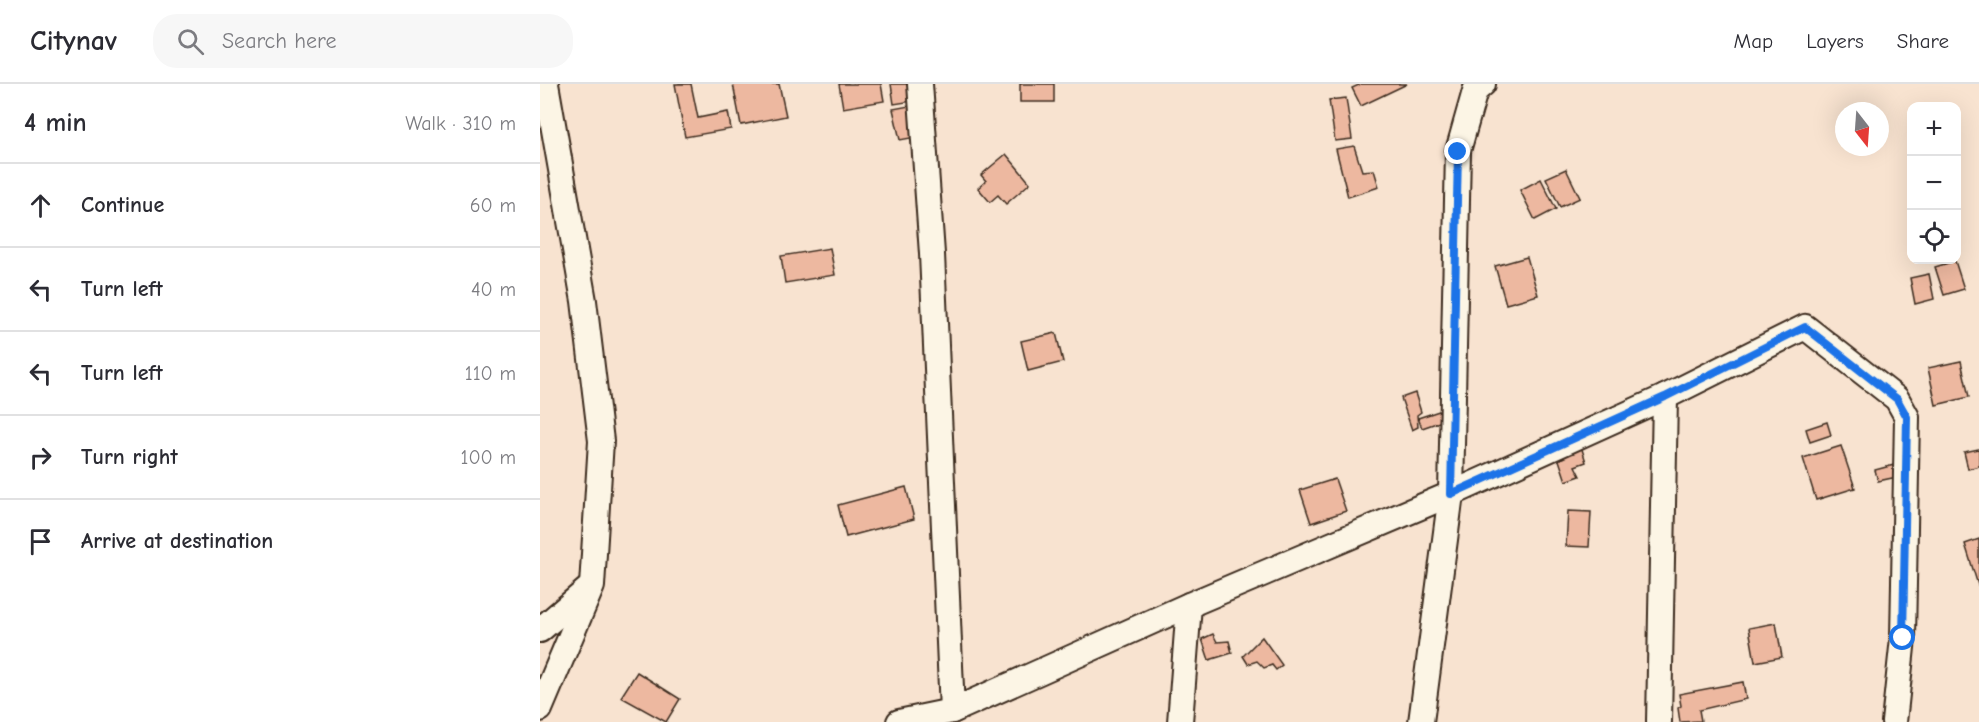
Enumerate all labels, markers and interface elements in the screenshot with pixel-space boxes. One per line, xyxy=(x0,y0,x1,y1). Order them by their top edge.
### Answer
search box xyxy=(153,14,573,68)
text: Citynav xyxy=(30,25,117,57)
icon: search xyxy=(174,25,207,58)
text: Search here xyxy=(222,28,336,54)
text: Map xyxy=(1734,29,1773,53)
text: Layers xyxy=(1806,29,1864,53)
text: Share xyxy=(1897,29,1949,53)
north arrow xyxy=(1835,102,1889,156)
map controls xyxy=(1907,102,1961,264)
button: + xyxy=(1907,102,1961,156)
text: 4 min xyxy=(24,108,87,138)
text: Walk · 310 m xyxy=(405,112,516,135)
route end xyxy=(1444,138,1470,164)
button: − xyxy=(1907,156,1961,210)
icon: ahead xyxy=(24,189,57,222)
text: Continue xyxy=(81,192,164,218)
text: 60 m xyxy=(470,194,516,217)
button: locate xyxy=(1907,210,1961,264)
icon: left xyxy=(24,273,57,306)
text: Turn left xyxy=(81,276,163,302)
text: 40 m xyxy=(471,278,516,301)
icon: left xyxy=(24,357,57,390)
text: Turn left xyxy=(81,360,163,386)
text: 110 m xyxy=(465,362,516,385)
icon: right xyxy=(24,441,57,474)
text: Turn right xyxy=(81,444,178,470)
text: 100 m xyxy=(461,446,516,469)
icon: arrive xyxy=(24,525,57,558)
text: Arrive at destination xyxy=(81,528,273,554)
route start xyxy=(1889,624,1915,650)

